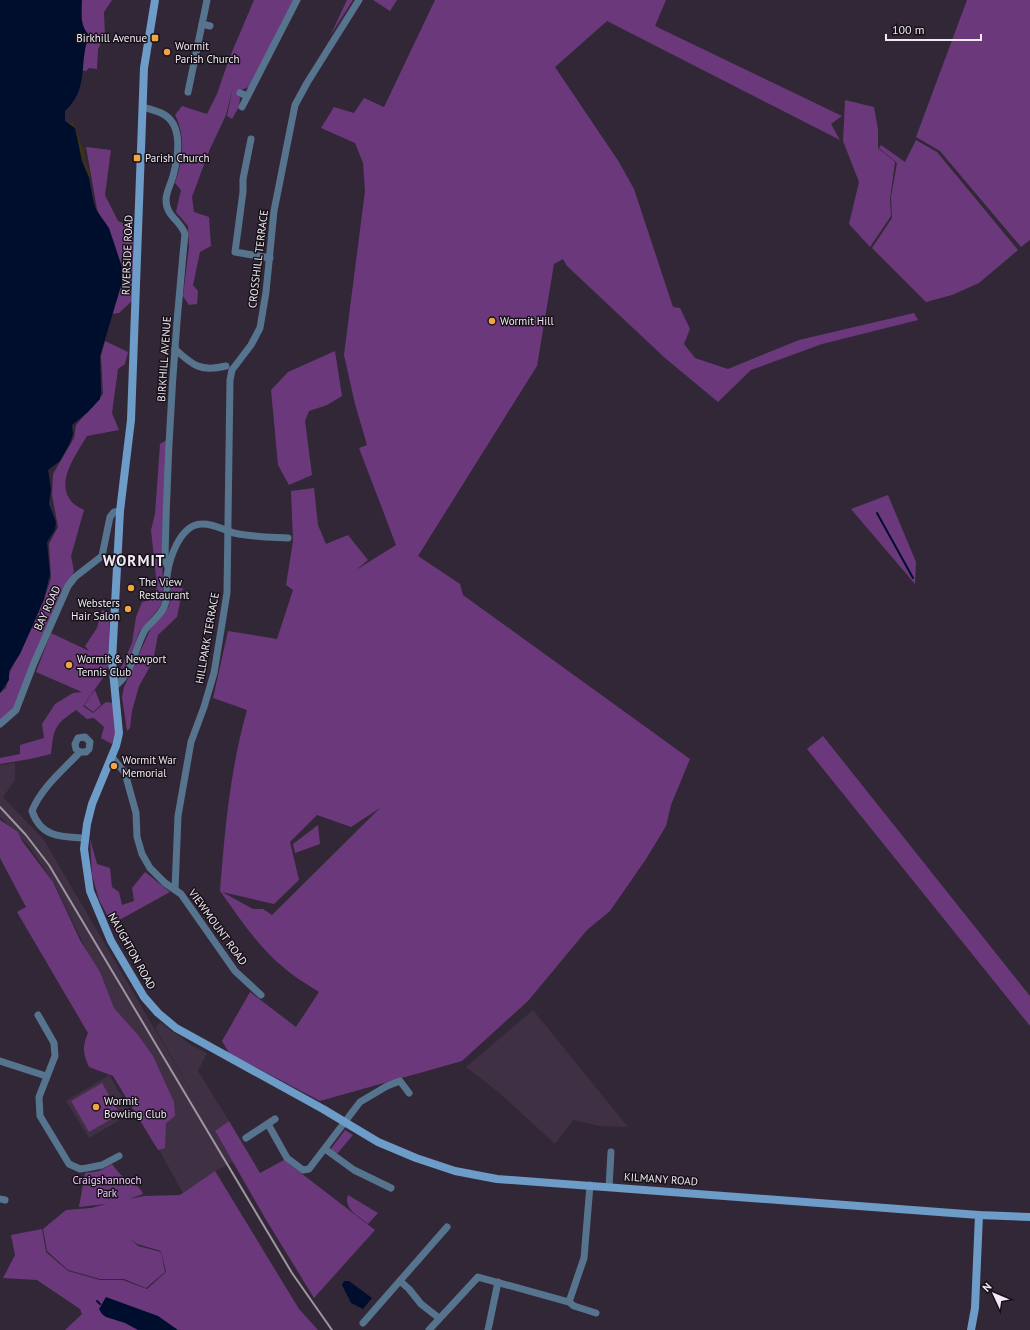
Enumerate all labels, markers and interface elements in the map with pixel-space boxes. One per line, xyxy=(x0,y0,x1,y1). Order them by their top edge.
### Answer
scale bar xyxy=(886,16,981,42)
text: 100 m xyxy=(892,22,925,37)
place label: Birkhill Avenue xyxy=(76,31,147,45)
marker: Birkhill Avenue xyxy=(150,33,160,43)
place label: Wormit Parish Church xyxy=(175,39,239,66)
marker: Wormit Parish Church xyxy=(162,47,172,57)
place label: Parish Church xyxy=(145,151,209,165)
marker: Parish Church xyxy=(132,153,142,163)
street label: CROSSHILL TERRACE xyxy=(245,209,271,309)
street label: RIVERSIDE ROAD xyxy=(119,215,135,295)
place label: Wormit Hill xyxy=(500,314,554,328)
street label: BIRKHILL AVENUE xyxy=(154,316,174,402)
marker: Wormit Hill xyxy=(487,316,497,326)
district label: WORMIT xyxy=(103,551,165,570)
place label: The View Restaurant xyxy=(139,575,190,602)
street label: BAY ROAD xyxy=(31,583,63,633)
marker: The View Restaurant xyxy=(126,583,136,593)
street label: HILLPARK TERRACE xyxy=(192,591,222,685)
place label: Websters Hair Salon xyxy=(71,596,120,623)
marker: Websters Hair Salon xyxy=(123,604,133,614)
place label: Wormit & Newport Tennis Club xyxy=(77,652,167,679)
marker: Wormit & Newport Tennis Club xyxy=(64,660,74,670)
place label: Wormit War Memorial xyxy=(122,753,177,780)
marker: Wormit War Memorial xyxy=(109,761,119,771)
street label: VIEWMOUNT ROAD xyxy=(185,885,250,968)
street label: NAUGHTON ROAD xyxy=(105,910,159,992)
place label: Wormit Bowling Club xyxy=(104,1094,167,1121)
marker: Wormit Bowling Club xyxy=(91,1102,101,1112)
street label: KILMANY ROAD xyxy=(624,1169,698,1189)
park label: Craigshannoch Park xyxy=(72,1173,142,1200)
north arrow xyxy=(974,1274,1014,1314)
text: N xyxy=(979,1280,994,1295)

